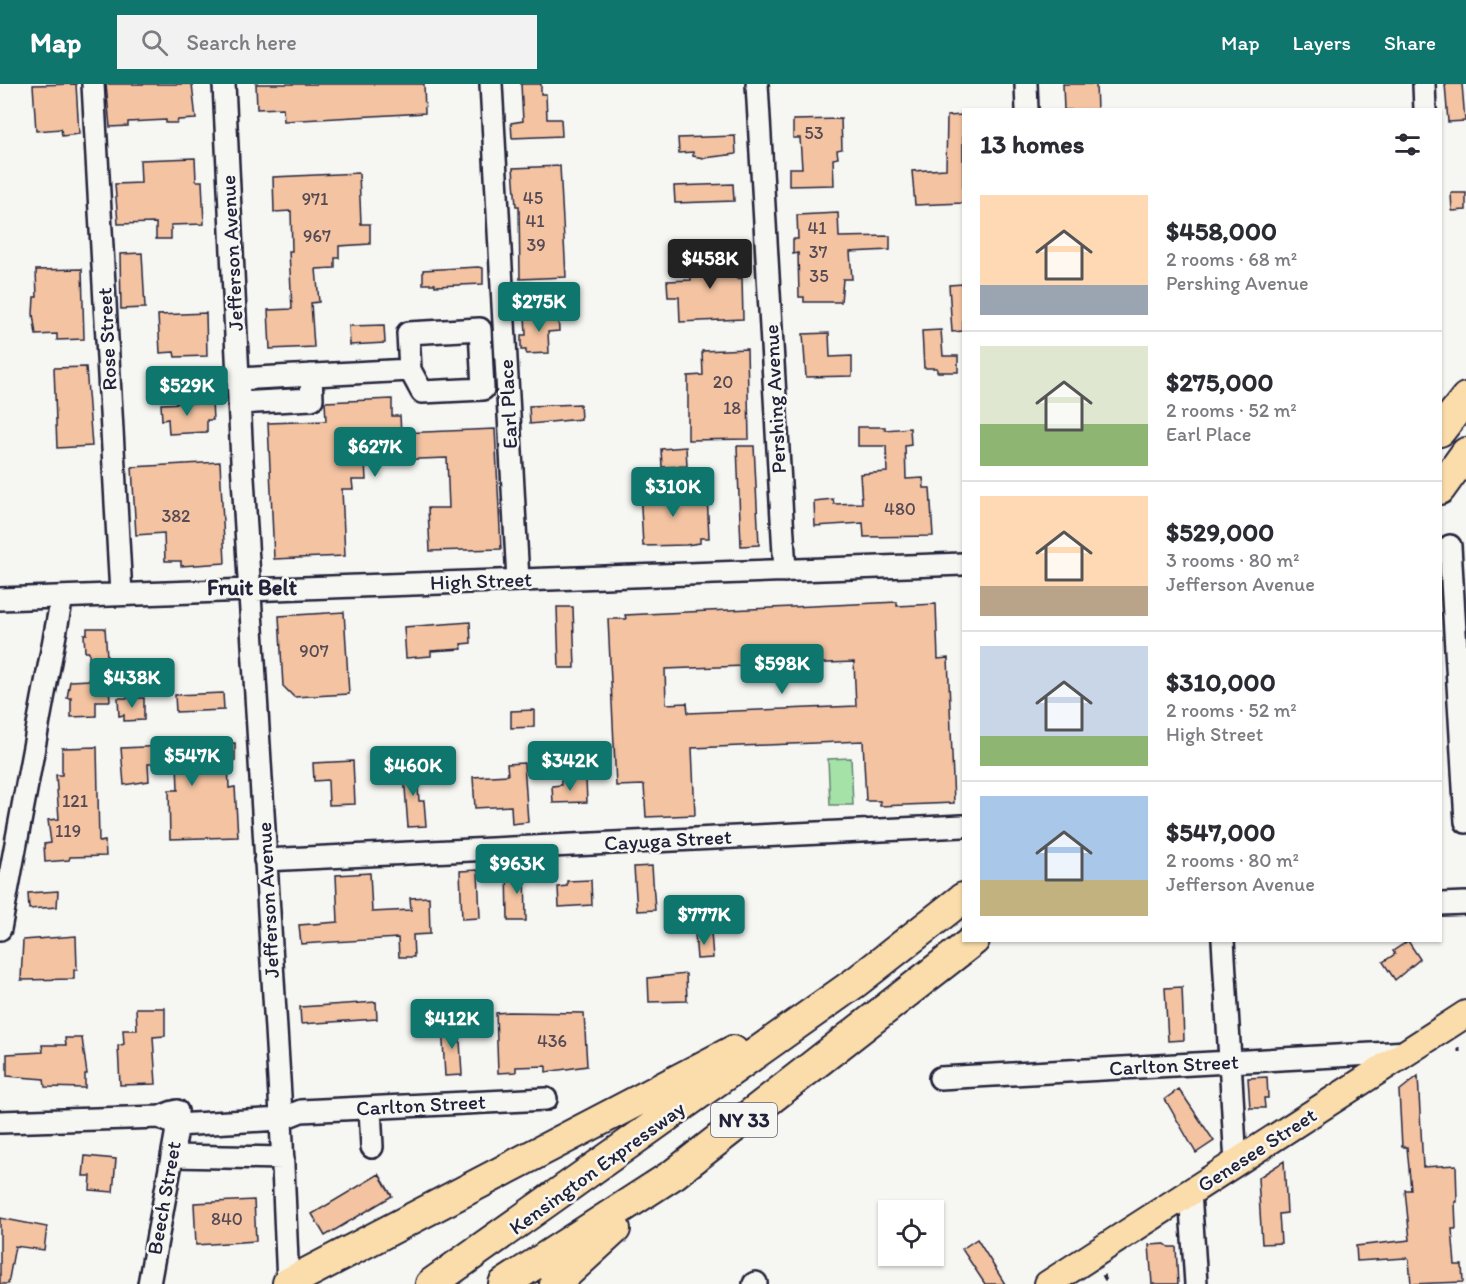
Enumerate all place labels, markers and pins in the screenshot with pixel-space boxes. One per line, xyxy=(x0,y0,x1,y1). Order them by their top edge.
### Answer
pin: $458K xyxy=(668,239,752,290)
pin: $275K xyxy=(497,282,581,333)
pin: $529K xyxy=(145,366,229,417)
pin: $627K xyxy=(333,427,417,478)
pin: $310K xyxy=(631,467,715,518)
pin: $598K xyxy=(740,644,824,695)
pin: $438K xyxy=(90,658,174,709)
pin: $547K xyxy=(150,736,234,787)
pin: $342K xyxy=(528,741,612,792)
pin: $460K xyxy=(371,746,455,797)
pin: $963K xyxy=(475,844,559,895)
pin: $777K xyxy=(662,895,746,946)
pin: $412K xyxy=(410,999,494,1050)

